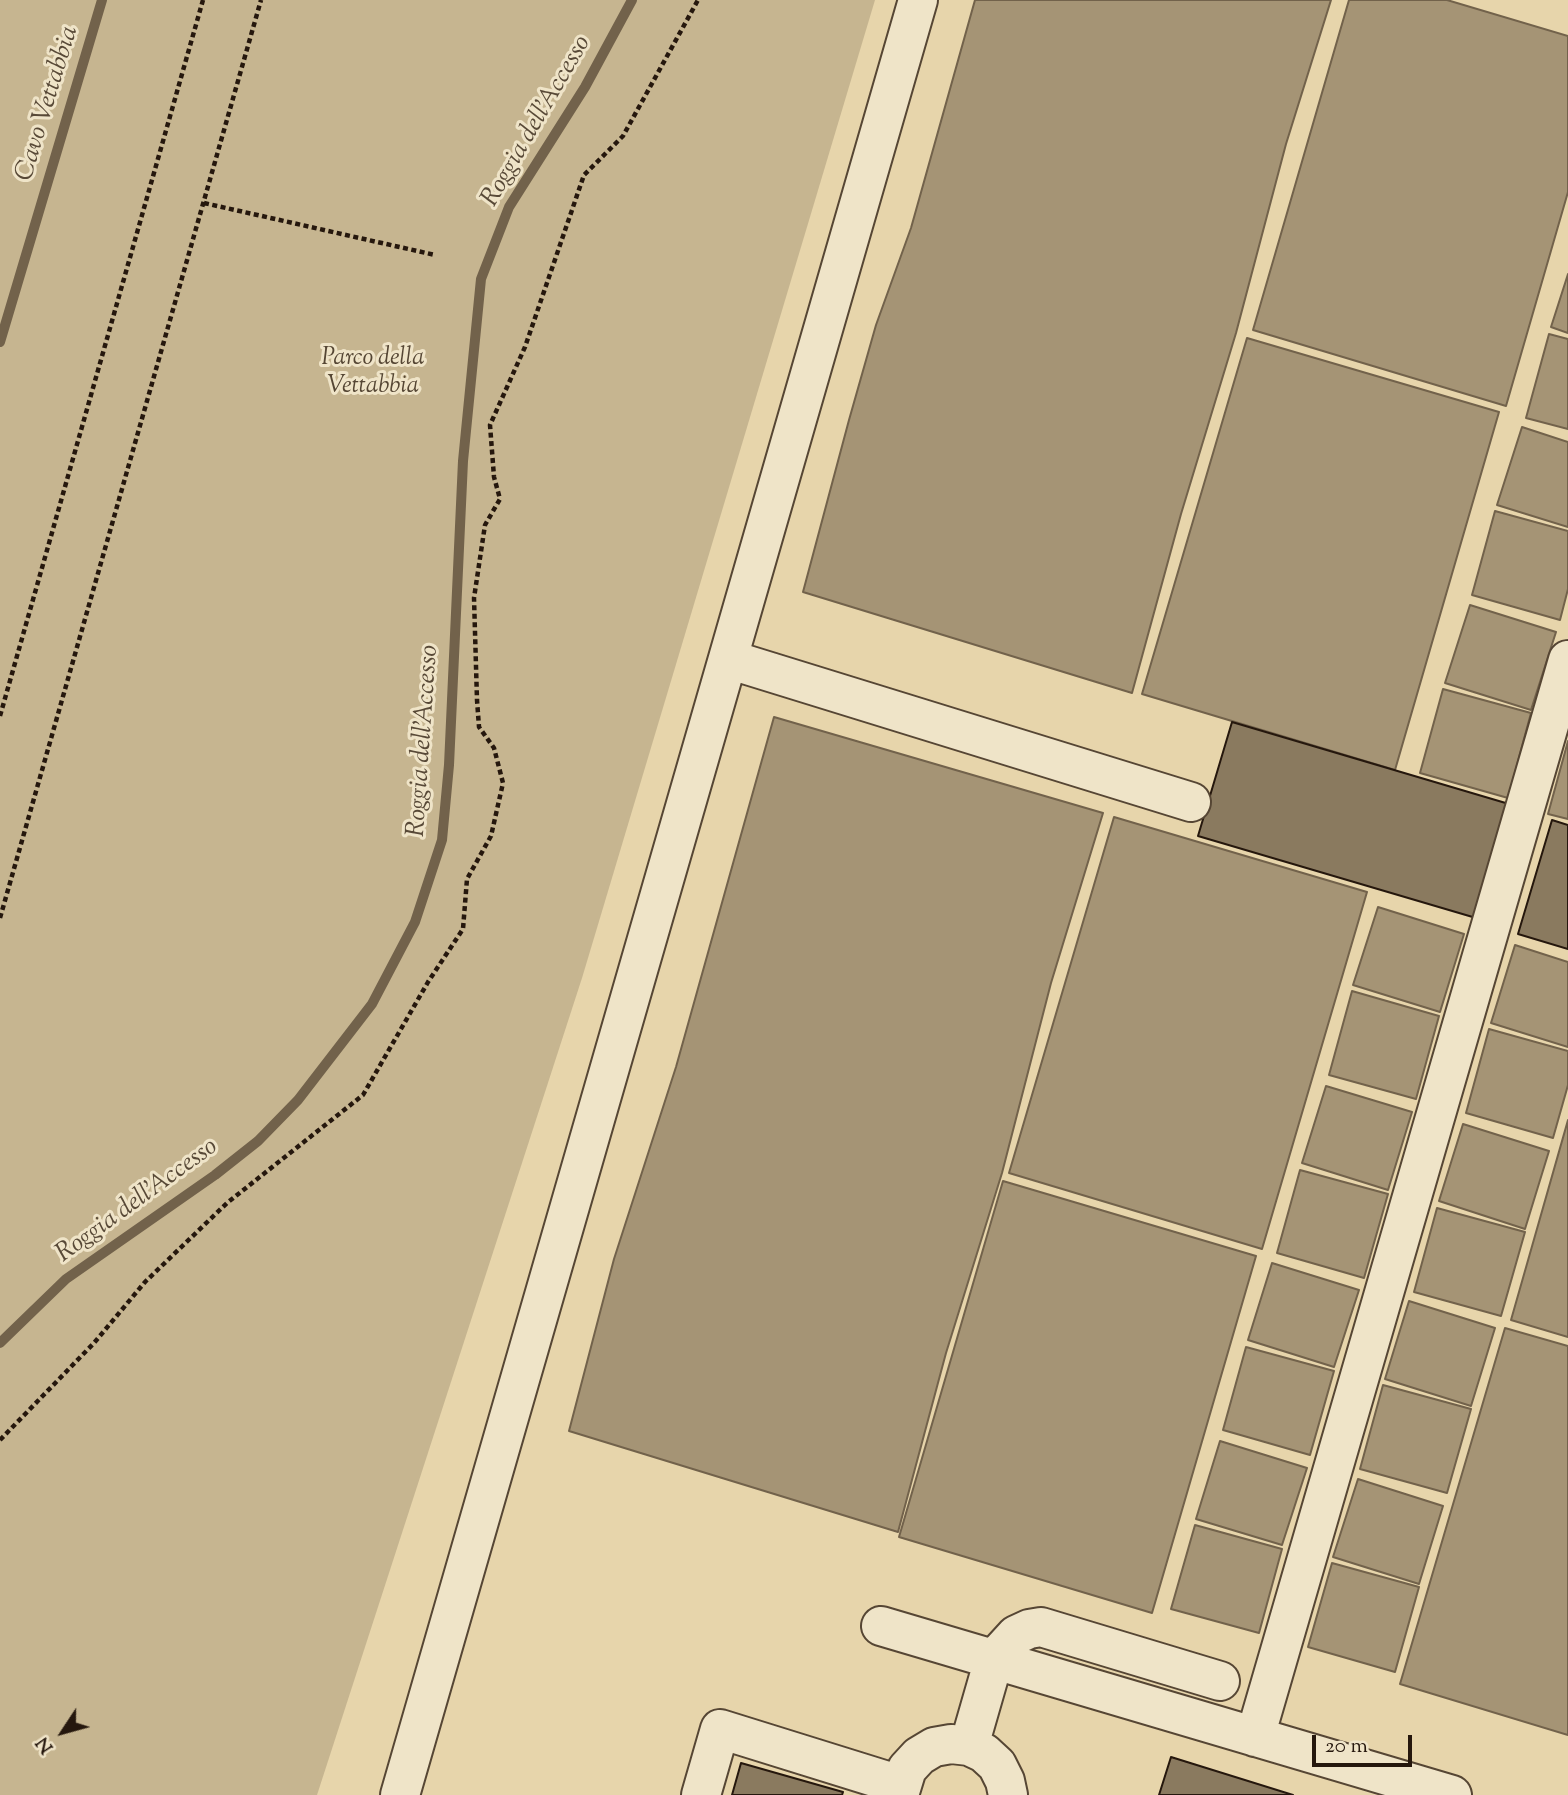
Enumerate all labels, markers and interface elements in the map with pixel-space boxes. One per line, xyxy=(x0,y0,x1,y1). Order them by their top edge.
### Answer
water label: Cavo Vettabbia xyxy=(11,23,87,185)
water label: Roggia dell'Accesso xyxy=(476,31,600,213)
park label: Parco della Vettabbia xyxy=(322,346,424,402)
water label: Roggia dell'Accesso xyxy=(403,644,447,838)
water label: Roggia dell'Accesso xyxy=(51,1133,225,1271)
north arrow xyxy=(28,1697,98,1767)
scale bar xyxy=(1316,1722,1416,1766)
text: N xyxy=(30,1731,61,1759)
text: 20 m xyxy=(1325,1732,1368,1762)

